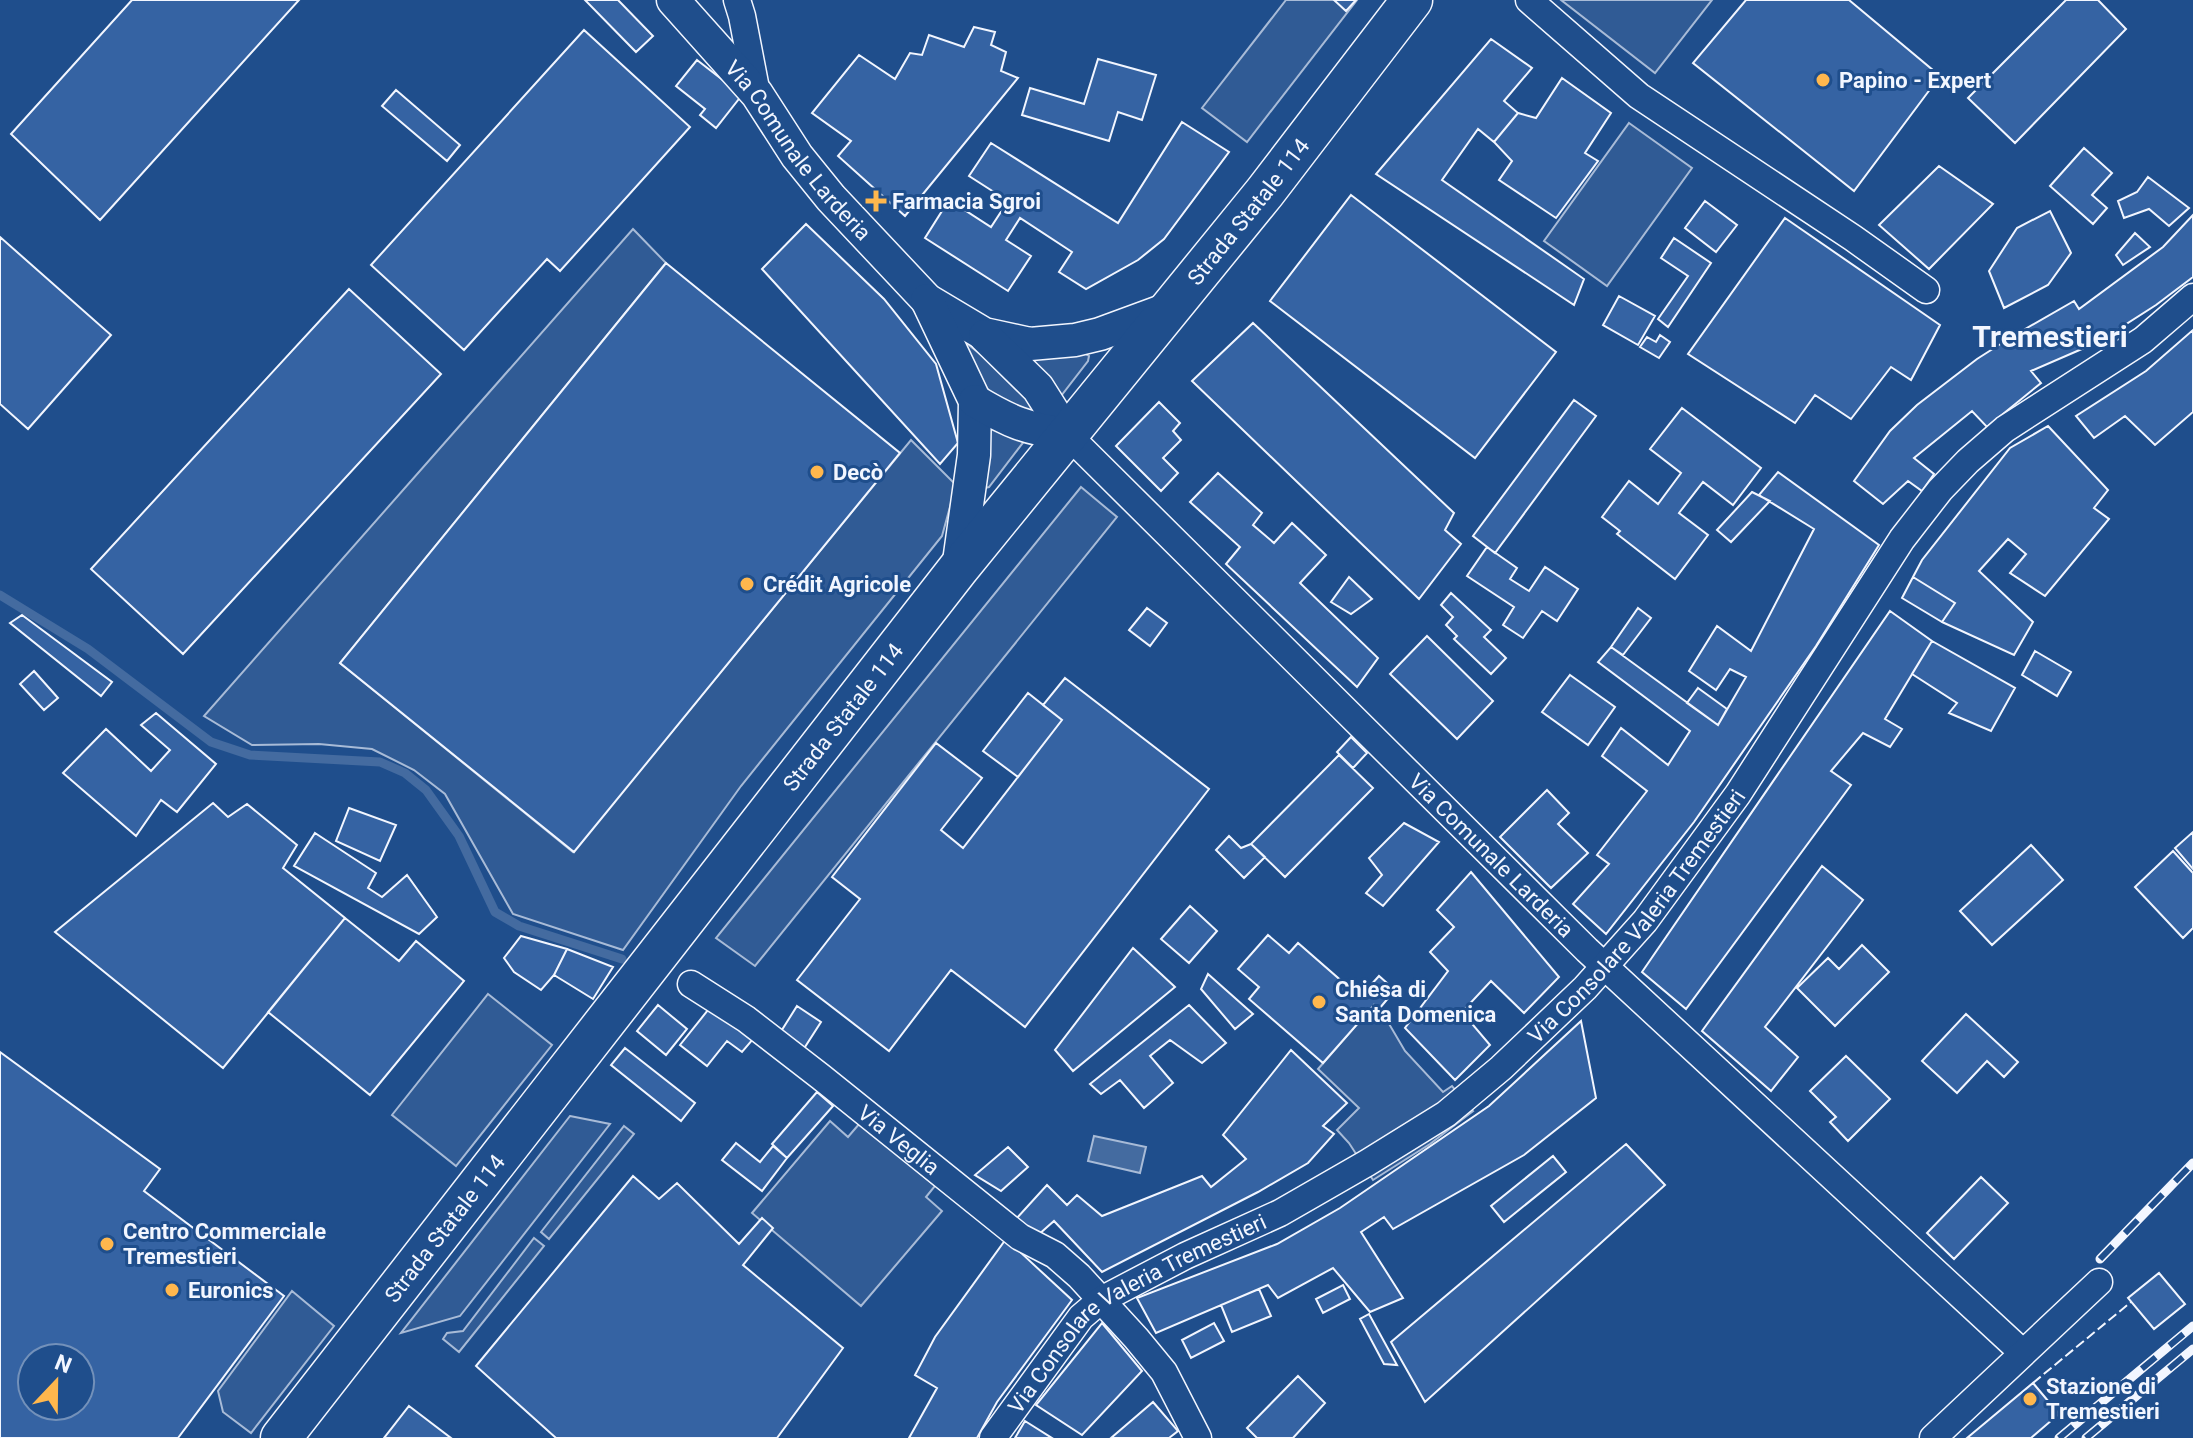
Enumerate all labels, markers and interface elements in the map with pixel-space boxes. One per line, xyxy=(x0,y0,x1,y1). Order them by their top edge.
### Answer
street label: Via Comunale Larderia xyxy=(720,55,876,245)
place label: Papino - Expert xyxy=(1839,68,1992,93)
marker: Papino - Expert xyxy=(1814,71,1832,89)
street label: Strada Statale 114 xyxy=(1182,133,1314,290)
place label: Farmacia Sgroi xyxy=(892,189,1041,214)
marker: Farmacia Sgroi xyxy=(867,192,885,210)
district label: Tremestieri xyxy=(1972,319,2128,354)
place label: Decò xyxy=(833,460,883,485)
marker: Decò xyxy=(808,463,826,481)
place label: Crédit Agricole xyxy=(763,572,911,597)
marker: Crédit Agricole xyxy=(738,575,756,593)
street label: Strada Statale 114 xyxy=(777,638,908,796)
street label: Via Comunale Larderia xyxy=(1404,768,1579,942)
street label: Via Consolare Valeria Tremestieri xyxy=(1523,785,1750,1048)
place label: Chiesa di Santa Domenica xyxy=(1335,977,1497,1027)
marker: Chiesa di Santa Domenica xyxy=(1310,993,1328,1011)
street label: Via Veglia xyxy=(853,1100,945,1180)
street label: Strada Statale 114 xyxy=(379,1149,510,1307)
street label: Via Consolare Valeria Tremestieri xyxy=(1003,1209,1270,1418)
place label: Centro Commerciale Tremestieri xyxy=(123,1219,326,1269)
marker: Centro Commerciale Tremestieri xyxy=(98,1235,116,1253)
place label: Euronics xyxy=(188,1278,274,1303)
marker: Euronics xyxy=(163,1281,181,1299)
north arrow xyxy=(16,1342,96,1422)
text: N xyxy=(51,1349,75,1378)
place label: Stazione di Tremestieri xyxy=(2046,1374,2160,1424)
marker: Stazione di Tremestieri xyxy=(2021,1390,2039,1408)

